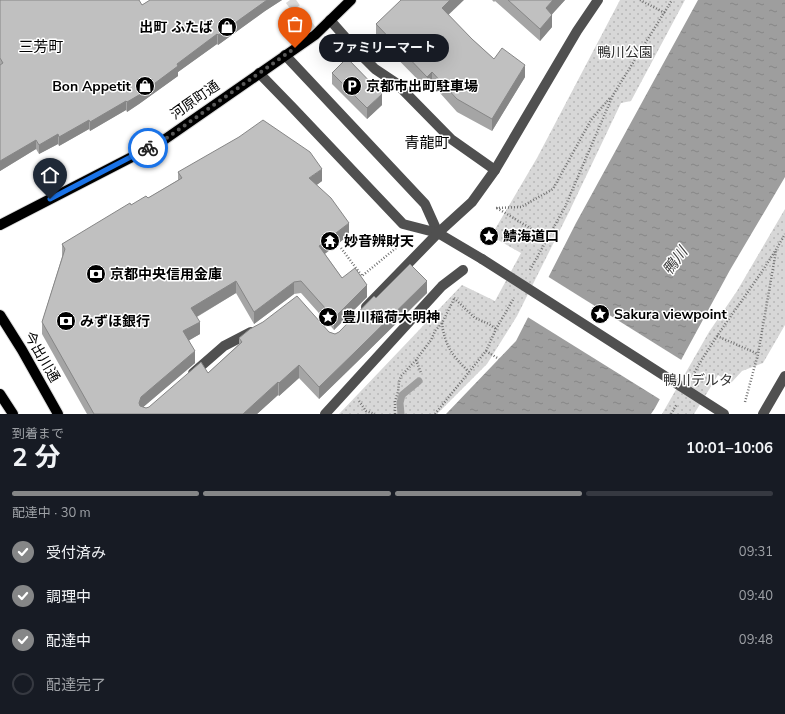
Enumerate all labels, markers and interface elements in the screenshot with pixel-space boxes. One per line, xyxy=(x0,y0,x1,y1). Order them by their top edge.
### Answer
pin xyxy=(278,7.0,312,48)
icon: bag xyxy=(284,13,306,35)
shop icon: 出町 ふたば xyxy=(216,16,238,38)
place label: 出町 ふたば xyxy=(139,18,213,37)
callout: ファミリーマート xyxy=(319,34,449,62)
district label: 三芳町 xyxy=(18,37,64,57)
text: ファミリーマート xyxy=(332,39,436,57)
park label: 鴨川公園 xyxy=(597,43,653,62)
shop icon: Bon Appetit xyxy=(134,75,156,97)
parking icon: 京都市出町駐車場 xyxy=(341,75,363,97)
street label: 河原町通 xyxy=(167,76,223,124)
place label: Bon Appetit xyxy=(52,77,132,96)
place label: 京都市出町駐車場 xyxy=(366,77,478,96)
courier xyxy=(128,128,168,168)
district label: 青龍町 xyxy=(404,133,450,153)
icon: bike xyxy=(137,137,159,159)
pin xyxy=(33,158,67,199)
icon: home xyxy=(39,164,61,186)
place icon: 鯖海道口 xyxy=(478,225,500,247)
place label: 鯖海道口 xyxy=(503,227,559,246)
temple icon: 妙音辨財天 xyxy=(319,230,341,252)
place label: 妙音辨財天 xyxy=(344,232,414,251)
water label: 鴨川 xyxy=(658,241,693,279)
bank icon: 京都中央信用金庫 xyxy=(85,263,107,285)
place label: 京都中央信用金庫 xyxy=(110,265,222,284)
place icon: Sakura viewpoint xyxy=(589,303,611,325)
place label: Sakura viewpoint xyxy=(614,305,728,324)
place icon: 豊川稲荷大明神 xyxy=(317,306,339,328)
place label: 豊川稲荷大明神 xyxy=(342,308,440,327)
bank icon: みずほ銀行 xyxy=(55,310,77,332)
place label: みずほ銀行 xyxy=(80,312,150,331)
street label: 今出川通 xyxy=(20,328,64,386)
park label: 鴨川デルタ xyxy=(663,371,733,390)
text: 到着まで xyxy=(12,425,64,443)
text: 10:01–10:06 xyxy=(686,438,773,458)
text: 2 分 xyxy=(12,440,61,475)
text: 配達中 · 30 m xyxy=(12,504,91,522)
icon: check xyxy=(12,541,34,563)
text: 受付済み xyxy=(46,543,106,563)
text: 09:31 xyxy=(739,543,773,561)
icon: check xyxy=(12,585,34,607)
text: 調理中 xyxy=(46,587,91,607)
text: 09:40 xyxy=(739,587,773,605)
icon: check xyxy=(12,629,34,651)
text: 配達中 xyxy=(46,631,91,651)
text: 09:48 xyxy=(739,631,773,649)
text: 配達完了 xyxy=(46,675,106,695)

